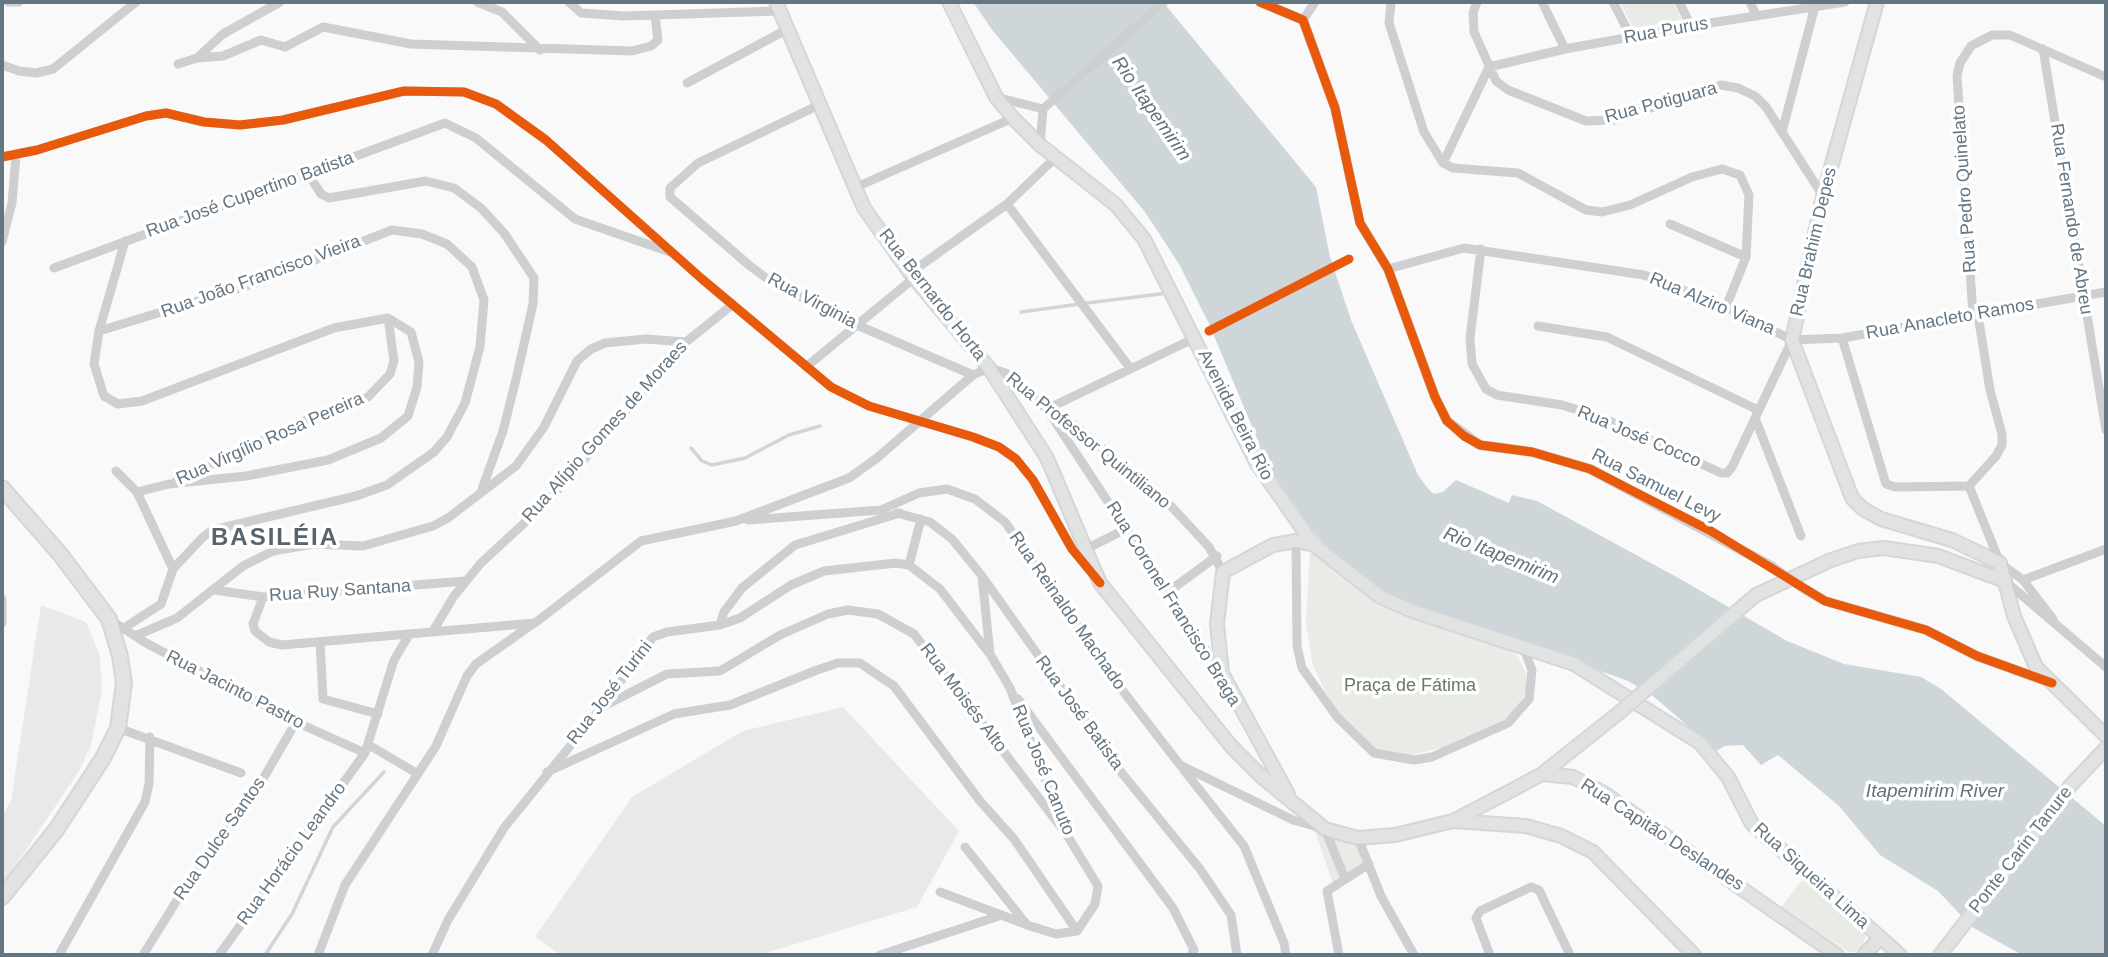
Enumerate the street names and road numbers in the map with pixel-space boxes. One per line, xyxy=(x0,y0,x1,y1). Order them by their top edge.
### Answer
street label: Rua Purus xyxy=(1622,13,1710,49)
street label: Rua Potiguara xyxy=(1603,78,1719,128)
street label: Rua Pedro Quinelato xyxy=(1948,104,1982,274)
street label: Rua Fernando de Abreu xyxy=(2045,122,2097,316)
street label: Rua José Cupertino Batista xyxy=(143,147,357,243)
street label: Rua Brahim Depes xyxy=(1786,165,1842,319)
street label: Rua Bernardo Horta xyxy=(874,225,990,365)
street label: Rua João Francisco Vieira xyxy=(158,231,364,323)
street label: Rua Alziro Viana xyxy=(1646,268,1778,340)
street label: Rua Virginia xyxy=(764,269,860,333)
street label: Rua Anacleto Ramos xyxy=(1864,294,2036,344)
street label: Rua Alípio Gomes de Moraes xyxy=(518,337,692,527)
street label: Avenida Beira Rio xyxy=(1193,346,1277,484)
street label: Rua Professor Quintiliano xyxy=(1002,368,1174,514)
street label: Rua Virgílio Rosa Pereira xyxy=(173,388,367,490)
street label: Rua José Cocco xyxy=(1574,401,1704,473)
street label: Rua Samuel Levy xyxy=(1588,444,1724,528)
street label: Rua Coronel Francisco Braga xyxy=(1101,498,1245,710)
street label: Rua Reinaldo Machado xyxy=(1004,528,1130,694)
street label: Rua Ruy Santana xyxy=(268,575,412,607)
street label: Rua José Turini xyxy=(563,637,657,749)
street label: Rua Moisés Alto xyxy=(915,639,1011,757)
street label: Rua Jacinto Pastro xyxy=(162,646,308,734)
street label: Rua José Batista xyxy=(1030,652,1128,774)
street label: Rua José Canuto xyxy=(1007,701,1079,839)
street label: Rua Dulce Santos xyxy=(170,773,270,905)
street label: Rua Capitão Deslandes xyxy=(1576,774,1748,896)
street label: Rua Horácio Leandro xyxy=(233,778,351,930)
street label: Ponte Carin Tanure xyxy=(1965,782,2077,918)
street label: Rua Siqueira Lima xyxy=(1749,818,1873,934)

